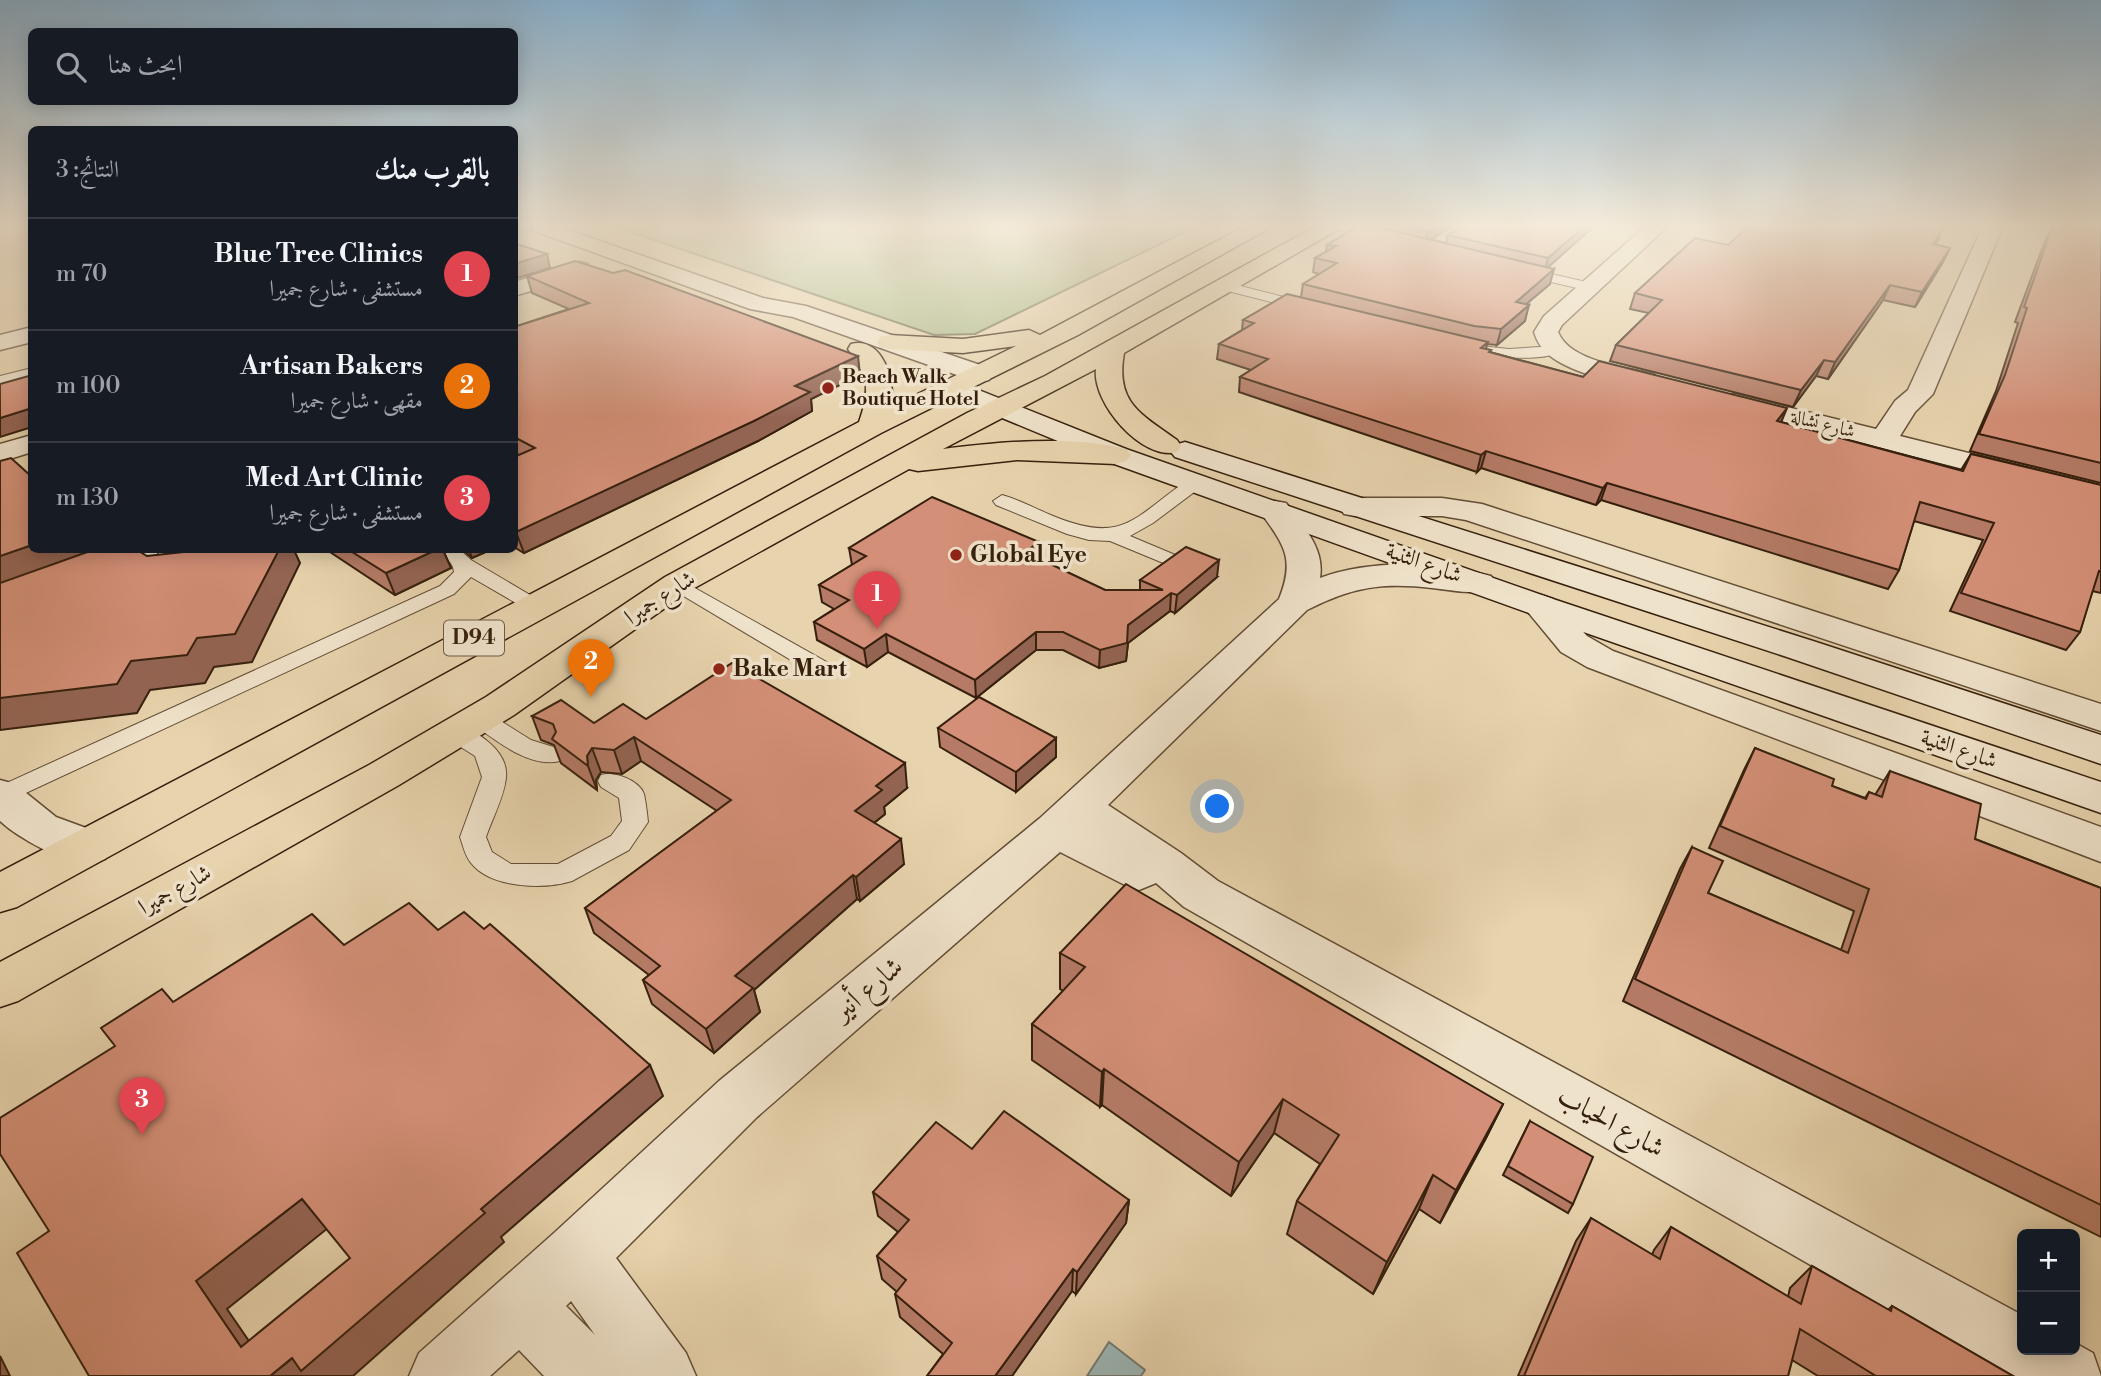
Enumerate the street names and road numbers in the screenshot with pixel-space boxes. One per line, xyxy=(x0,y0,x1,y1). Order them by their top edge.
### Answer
street label: شارع تشالة xyxy=(1787,404,1857,446)
street label: شارع الثنية xyxy=(1380,536,1466,594)
street label: شارع جميرا xyxy=(619,565,704,635)
road number: D94 xyxy=(444,620,504,656)
street label: شارع الثنية xyxy=(1915,723,2001,780)
street label: شارع جميرا xyxy=(134,859,219,926)
street label: شارع أنير xyxy=(821,947,914,1034)
street label: شارع الحياب xyxy=(1549,1078,1671,1170)

